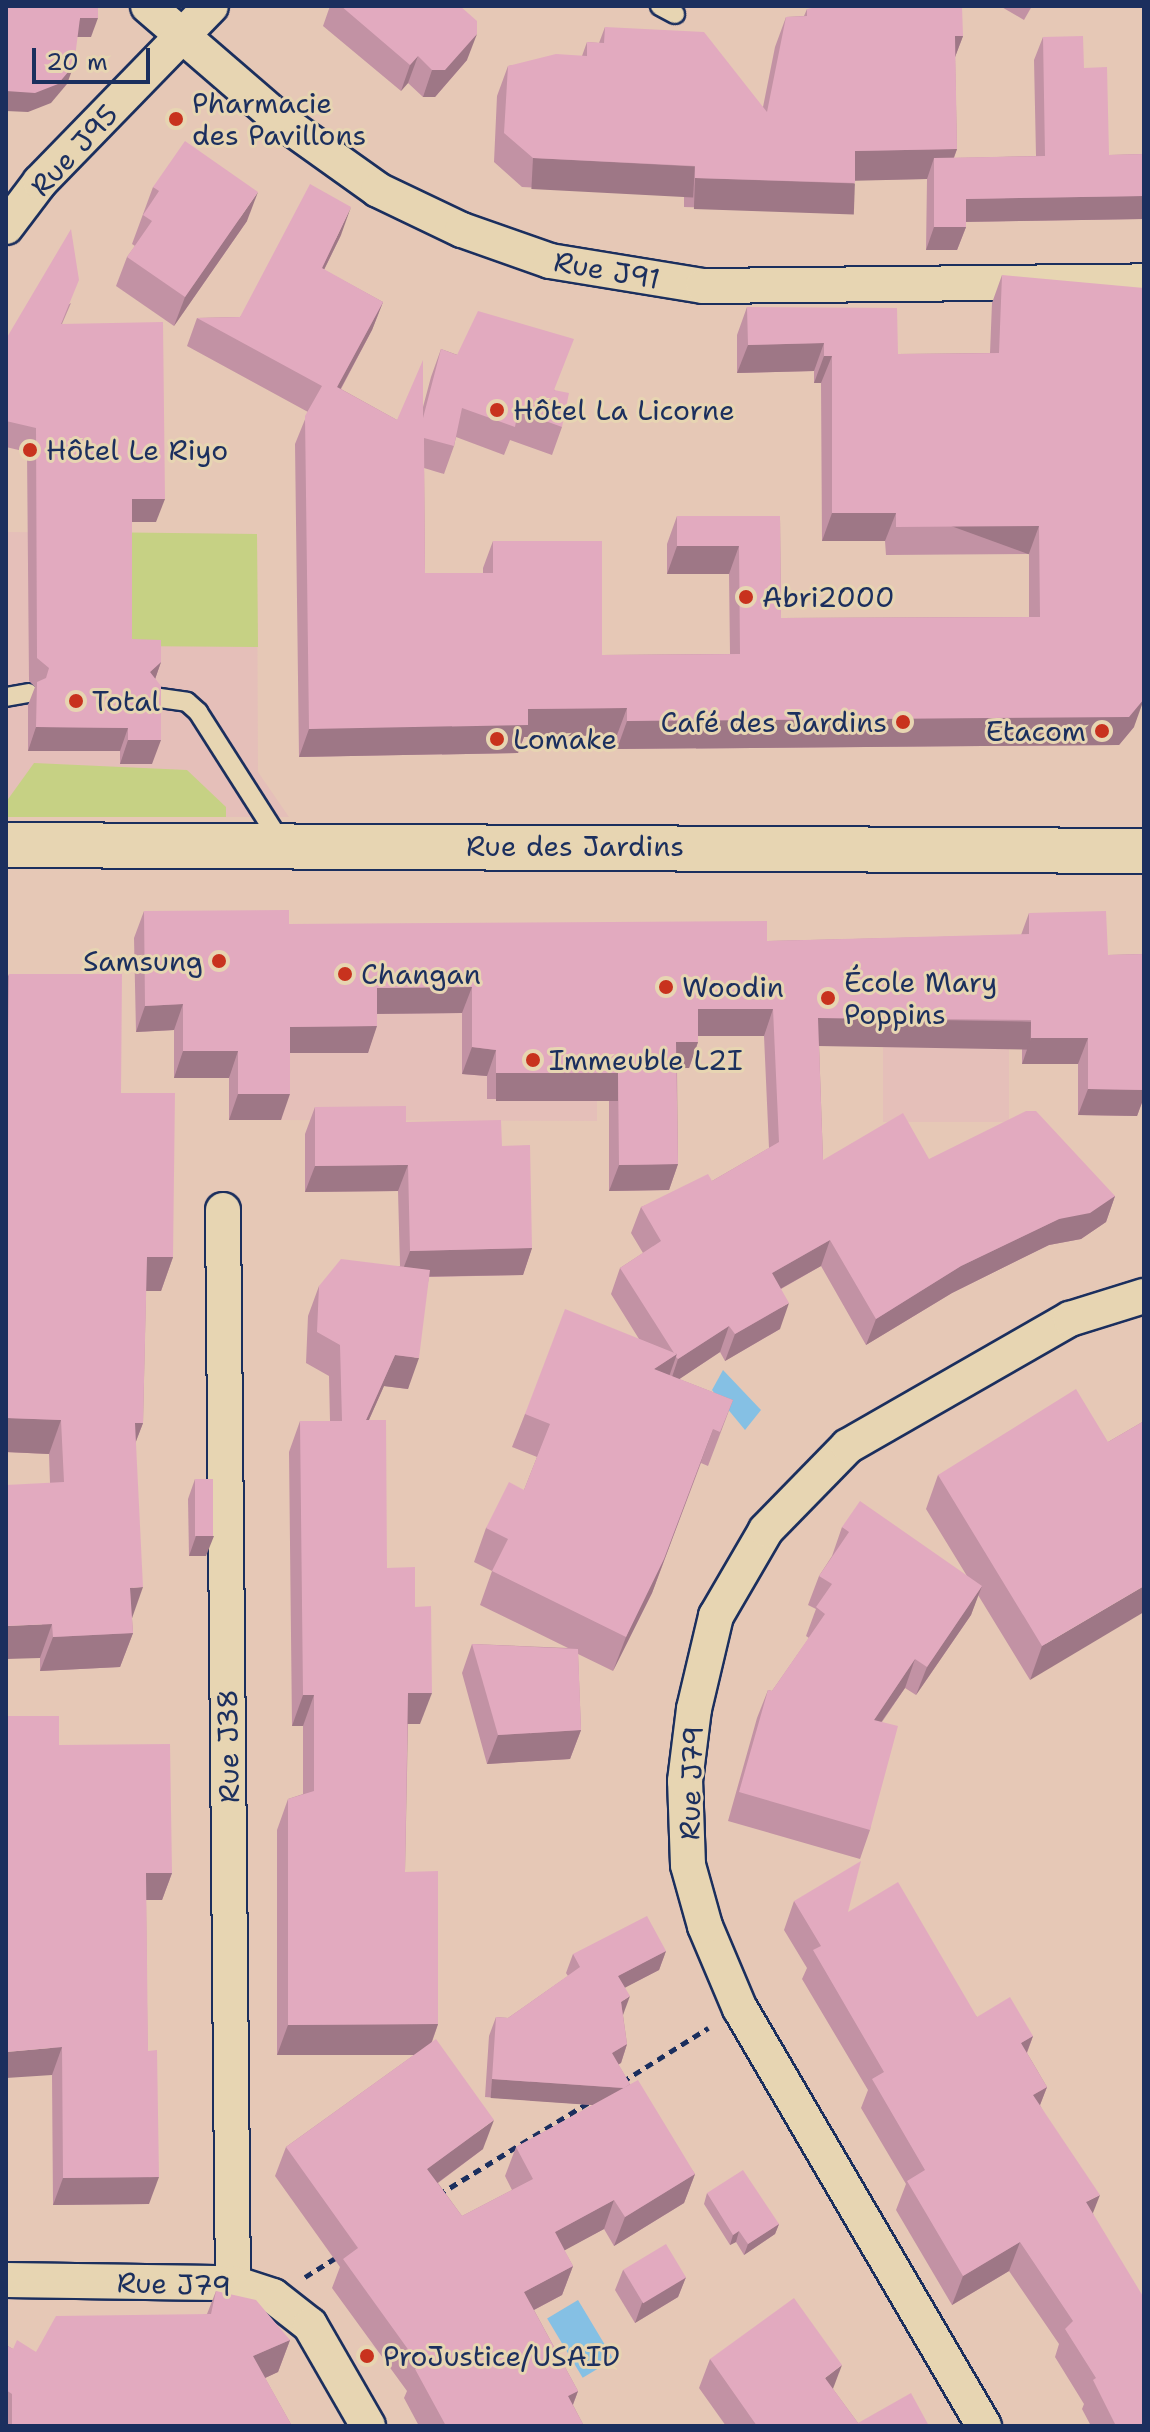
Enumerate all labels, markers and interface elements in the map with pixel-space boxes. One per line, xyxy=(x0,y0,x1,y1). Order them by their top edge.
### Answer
scale bar xyxy=(36,32,154,82)
text: 20 m xyxy=(46,46,108,78)
place label: Pharmacie des Pavillons xyxy=(192,86,366,152)
street label: Rue J95 xyxy=(23,97,125,203)
marker: Pharmacie des Pavillons xyxy=(167,110,185,128)
street label: Rue J91 xyxy=(551,244,663,296)
place label: Hôtel La Licorne xyxy=(513,393,735,427)
marker: Hôtel La Licorne xyxy=(488,401,506,419)
place label: Hôtel Le Riyo xyxy=(46,433,228,467)
marker: Hôtel Le Riyo xyxy=(21,441,39,459)
place label: Abri2000 xyxy=(762,580,895,614)
marker: Abri2000 xyxy=(737,588,755,606)
place label: Total xyxy=(92,684,160,718)
marker: Total xyxy=(67,692,85,710)
place label: Café des Jardins xyxy=(661,705,887,739)
marker: Café des Jardins xyxy=(894,713,912,731)
place label: Etacom xyxy=(986,714,1086,748)
place label: Lomake xyxy=(513,722,617,756)
marker: Etacom xyxy=(1093,722,1111,740)
marker: Lomake xyxy=(488,730,506,748)
street label: Rue des Jardins xyxy=(466,829,684,863)
place label: Samsung xyxy=(83,944,203,978)
marker: Samsung xyxy=(210,952,228,970)
place label: Changan xyxy=(361,957,481,991)
marker: Changan xyxy=(336,965,354,983)
place label: École Mary Poppins xyxy=(844,965,997,1031)
place label: Woodin xyxy=(682,970,784,1004)
marker: Woodin xyxy=(657,978,675,996)
marker: École Mary Poppins xyxy=(819,989,837,1007)
place label: Immeuble L2I xyxy=(549,1043,743,1077)
marker: Immeuble L2I xyxy=(524,1051,542,1069)
street label: Rue J38 xyxy=(210,1689,246,1803)
street label: Rue J79 xyxy=(672,1725,710,1841)
street label: Rue J79 xyxy=(116,2265,232,2303)
place label: ProJustice/USAID xyxy=(383,2339,620,2373)
marker: ProJustice/USAID xyxy=(358,2347,376,2365)

